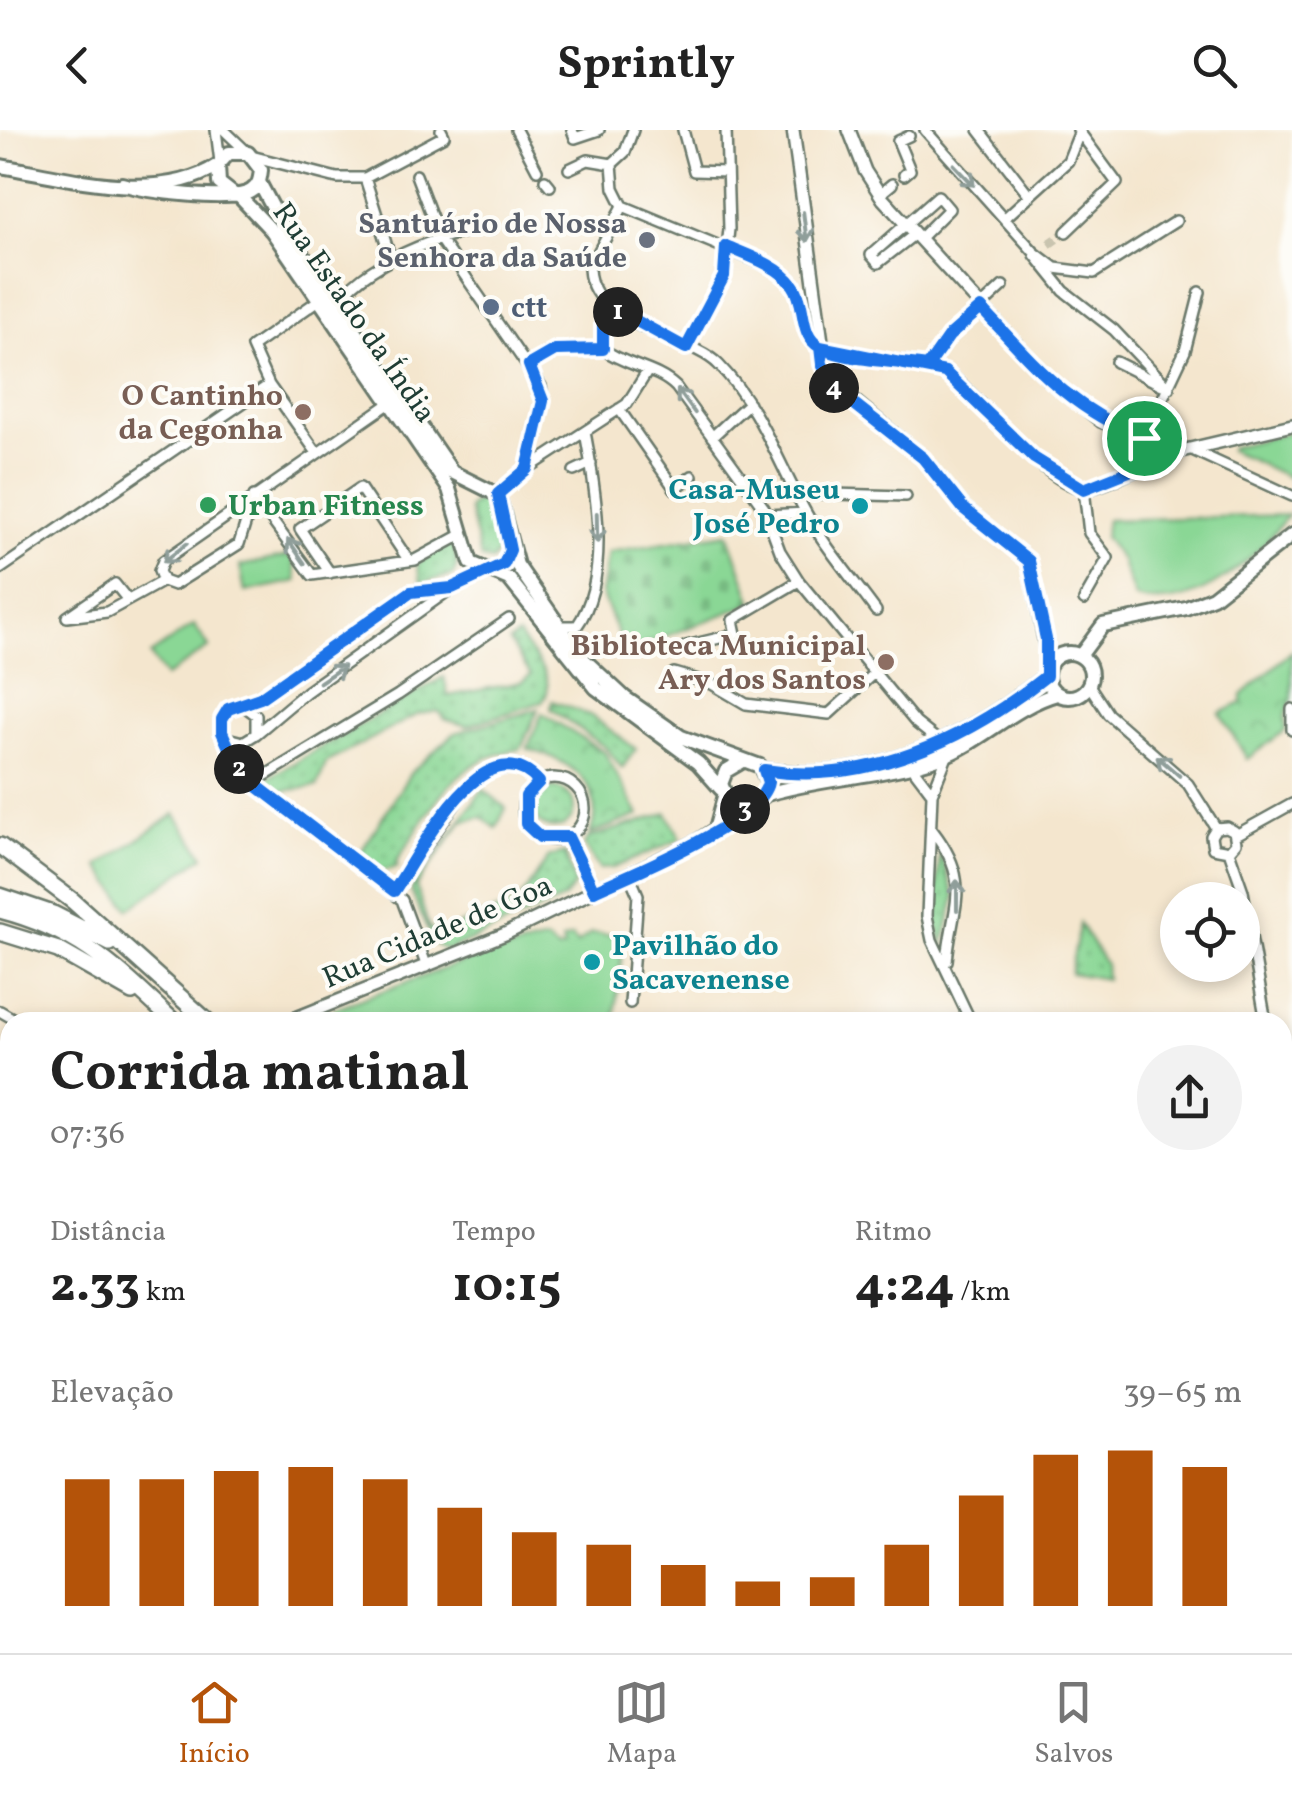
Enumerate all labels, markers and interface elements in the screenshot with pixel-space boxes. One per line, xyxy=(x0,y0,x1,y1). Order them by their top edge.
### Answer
text: Sprintly xyxy=(557,34,735,97)
icon: back xyxy=(50,38,105,93)
icon: search xyxy=(1187,38,1242,93)
one-way arrow xyxy=(952,162,976,186)
street label: Rua Estado da Índia xyxy=(261,194,445,432)
place label: Santuário de Nossa Senhora da Saúde xyxy=(358,204,627,280)
one-way arrow xyxy=(796,210,815,242)
marker: Santuário de Nossa Senhora da Saúde xyxy=(636,229,658,251)
pin: 1 xyxy=(593,287,643,337)
place label: ctt xyxy=(511,288,547,330)
text: 1 xyxy=(612,292,624,331)
marker: ctt xyxy=(480,296,502,318)
pin: 4 xyxy=(809,363,859,413)
text: 4 xyxy=(826,368,842,407)
place label: O Cantinho da Cegonha xyxy=(119,376,283,452)
one-way arrow xyxy=(675,388,696,416)
pin xyxy=(1102,396,1187,481)
marker: O Cantinho da Cegonha xyxy=(292,401,314,423)
icon: arrive xyxy=(1117,411,1172,466)
place label: Casa-Museu José Pedro xyxy=(668,470,840,546)
place label: Urban Fitness xyxy=(228,486,424,528)
marker: Urban Fitness xyxy=(197,494,219,516)
marker: Casa-Museu José Pedro xyxy=(849,495,871,517)
one-way arrow xyxy=(588,512,606,544)
one-way arrow xyxy=(286,538,307,565)
one-way arrow xyxy=(163,542,189,564)
place label: Biblioteca Municipal Ary dos Santos xyxy=(570,626,866,702)
marker: Biblioteca Municipal Ary dos Santos xyxy=(875,651,897,673)
one-way arrow xyxy=(318,664,346,685)
pin: 2 xyxy=(214,744,264,794)
text: 2 xyxy=(232,749,246,788)
one-way arrow xyxy=(1156,755,1181,778)
pin: 3 xyxy=(720,784,770,834)
text: 3 xyxy=(738,789,752,828)
street label: Rua Cidade de Goa xyxy=(316,865,559,1000)
one-way arrow xyxy=(948,879,966,912)
map controls xyxy=(1160,882,1260,982)
button: locate xyxy=(1160,882,1260,982)
place label: Pavilhão do Sacavenense xyxy=(612,926,790,1002)
marker: Pavilhão do Sacavenense xyxy=(581,951,603,973)
text: Corrida matinal xyxy=(50,1037,469,1113)
button: share xyxy=(1137,1045,1242,1150)
text: 07:36 xyxy=(50,1113,125,1157)
text: Distância xyxy=(50,1213,166,1252)
text: Tempo xyxy=(452,1213,536,1252)
text: Ritmo xyxy=(855,1213,932,1252)
text: 2.33 xyxy=(50,1252,140,1322)
text: 10:15 xyxy=(452,1252,562,1322)
text: 4:24 xyxy=(855,1252,955,1322)
text: km xyxy=(140,1273,186,1312)
text: /km xyxy=(955,1273,1011,1312)
text: Elevação xyxy=(50,1372,174,1416)
text: 39–65 m xyxy=(1123,1372,1242,1416)
tab: Início xyxy=(179,1675,250,1774)
tab: Mapa xyxy=(607,1675,677,1774)
tab: Salvos xyxy=(1034,1675,1113,1774)

